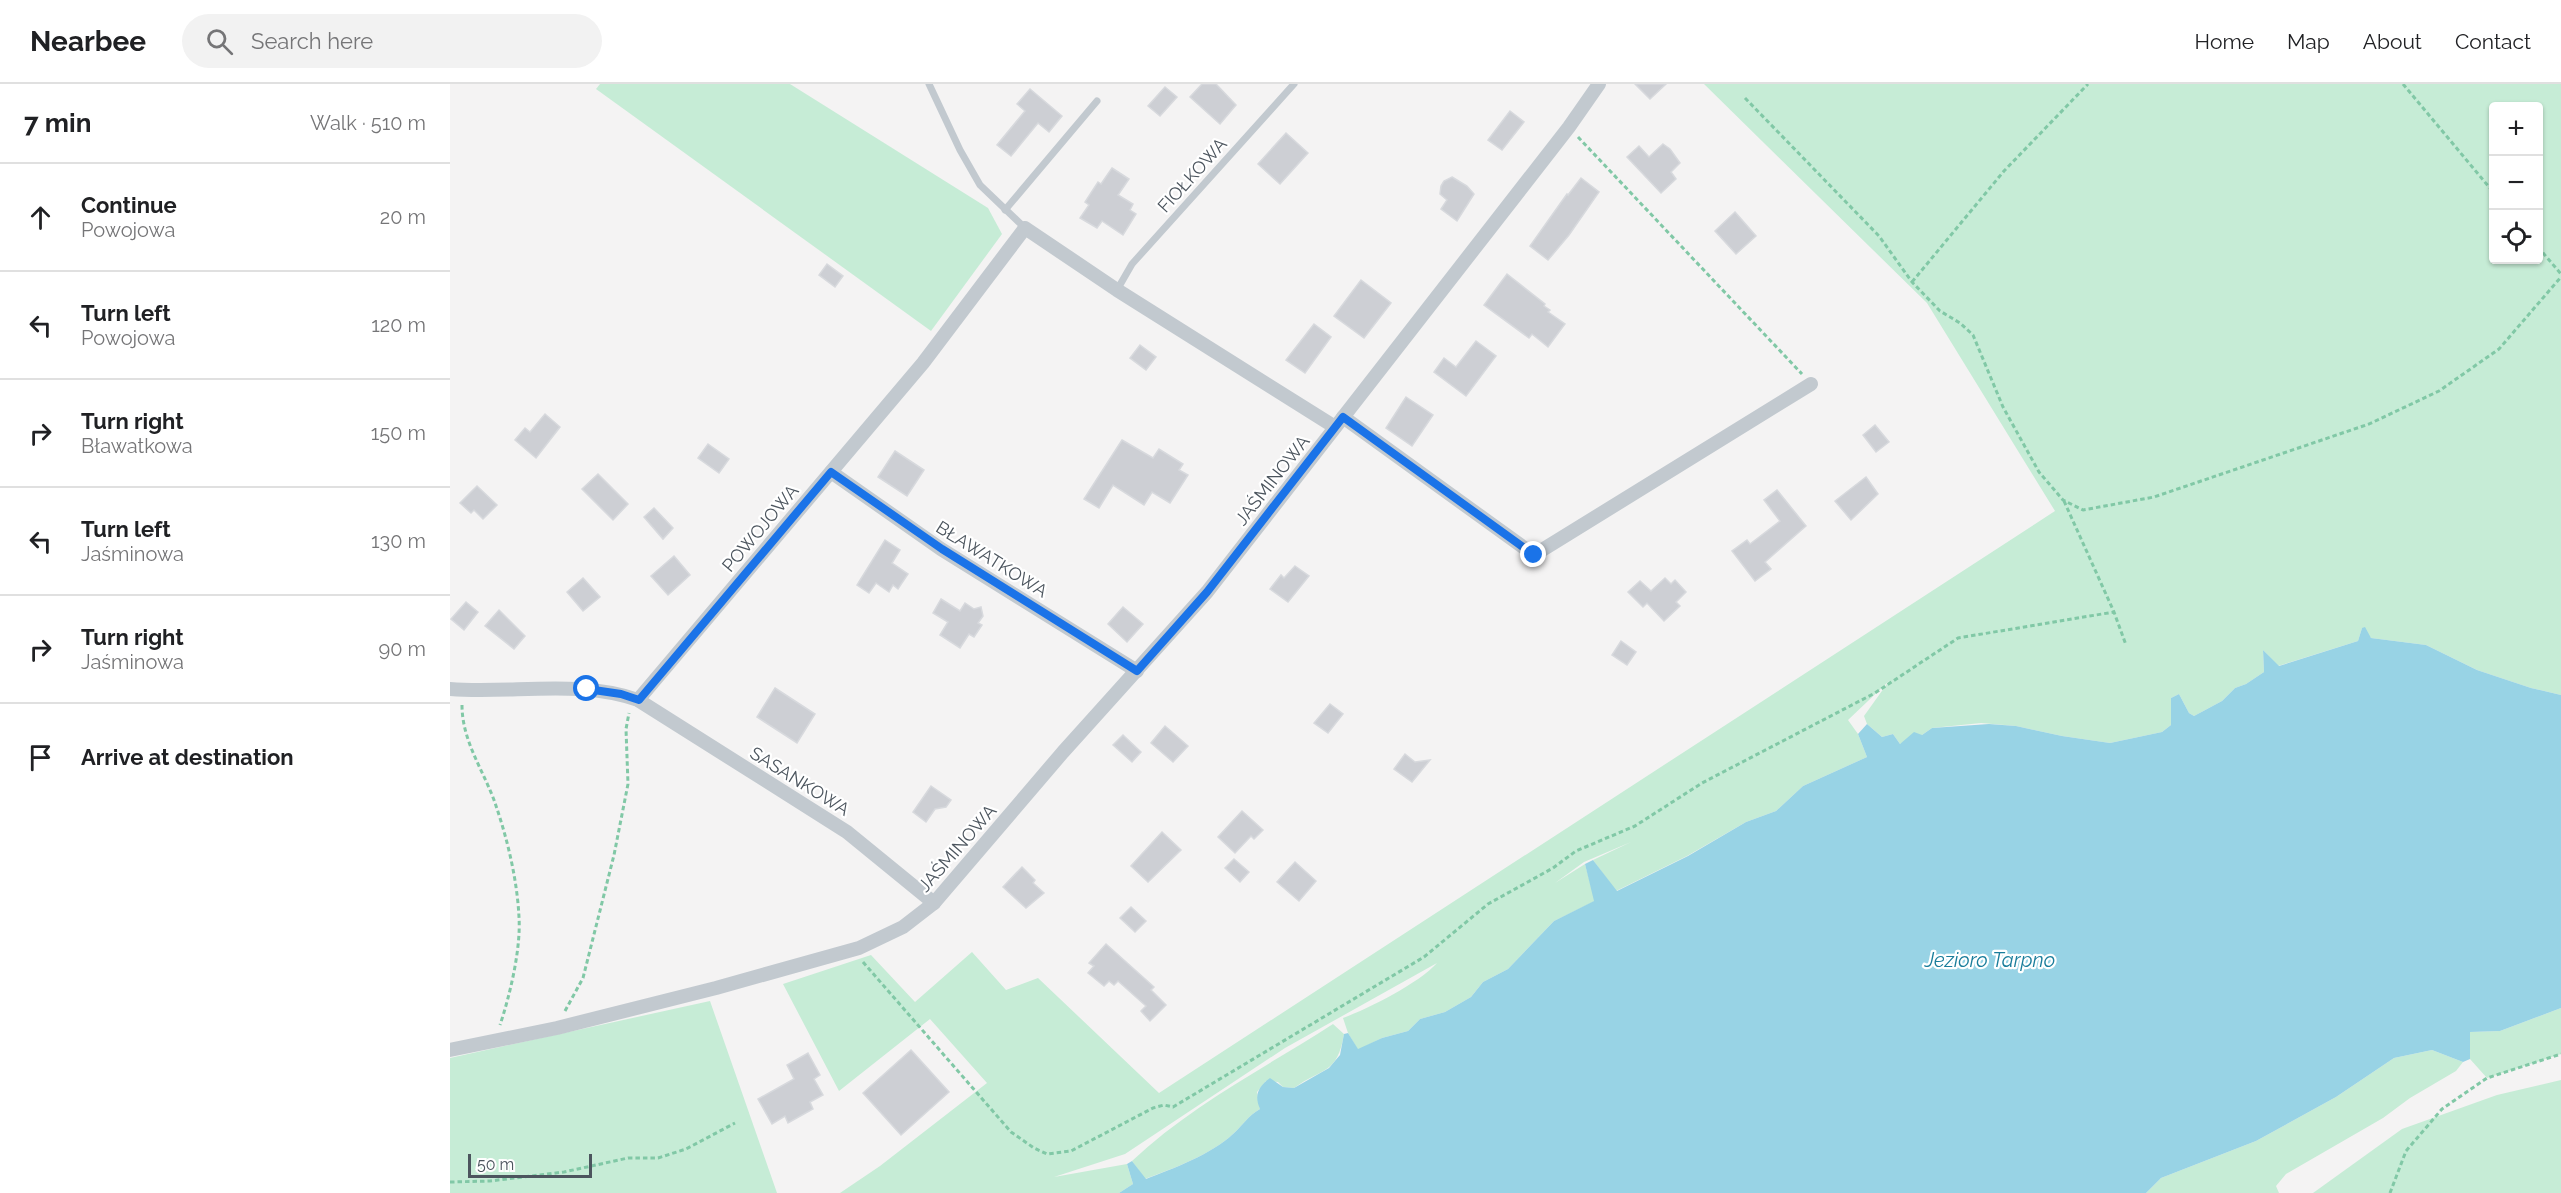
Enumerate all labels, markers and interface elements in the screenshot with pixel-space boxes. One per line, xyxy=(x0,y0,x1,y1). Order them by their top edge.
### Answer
search box xyxy=(182,14,602,68)
text: Nearbee xyxy=(30,25,146,58)
icon: search xyxy=(203,25,236,58)
text: Search here xyxy=(251,28,373,54)
text: Home xyxy=(2195,29,2254,54)
text: Map xyxy=(2287,29,2330,54)
text: About xyxy=(2363,29,2422,54)
text: Contact xyxy=(2455,29,2531,54)
map controls xyxy=(2489,102,2543,264)
button: + xyxy=(2489,102,2543,156)
text: 7 min xyxy=(24,108,91,138)
text: Walk · 510 m xyxy=(310,111,426,135)
street label: FIOŁKOWA xyxy=(1153,133,1231,217)
button: − xyxy=(2489,156,2543,210)
text: Continue xyxy=(81,192,177,218)
icon: ahead xyxy=(24,201,57,234)
text: 20 m xyxy=(380,205,426,229)
button: locate xyxy=(2489,210,2543,264)
text: Powojowa xyxy=(81,218,176,242)
text: Turn left xyxy=(81,300,171,326)
icon: left xyxy=(24,309,57,342)
text: 120 m xyxy=(371,313,426,337)
text: Powojowa xyxy=(81,326,176,350)
text: Turn right xyxy=(81,408,184,434)
icon: right xyxy=(24,417,57,450)
text: 150 m xyxy=(371,421,426,445)
street label: JAŚMINOWA xyxy=(1230,430,1314,529)
text: Bławatkowa xyxy=(81,434,193,458)
street label: POWOJOWA xyxy=(717,480,803,576)
text: Turn left xyxy=(81,516,171,542)
street label: BŁAWATKOWA xyxy=(932,516,1052,602)
icon: left xyxy=(24,525,57,558)
text: 130 m xyxy=(371,529,426,553)
route end xyxy=(1520,541,1546,567)
text: Jaśminowa xyxy=(81,542,184,566)
text: Turn right xyxy=(81,624,184,650)
icon: right xyxy=(24,633,57,666)
text: 90 m xyxy=(379,637,426,661)
text: Jaśminowa xyxy=(81,650,184,674)
route start xyxy=(573,675,599,701)
icon: arrive xyxy=(24,741,57,774)
street label: SASANKOWA xyxy=(746,742,854,820)
text: Arrive at destination xyxy=(81,744,294,770)
street label: JAŚMINOWA xyxy=(913,800,1000,896)
water label: Jezioro Tarpno xyxy=(1924,948,2055,972)
scale bar xyxy=(468,1151,592,1178)
text: 50 m xyxy=(477,1155,514,1174)

